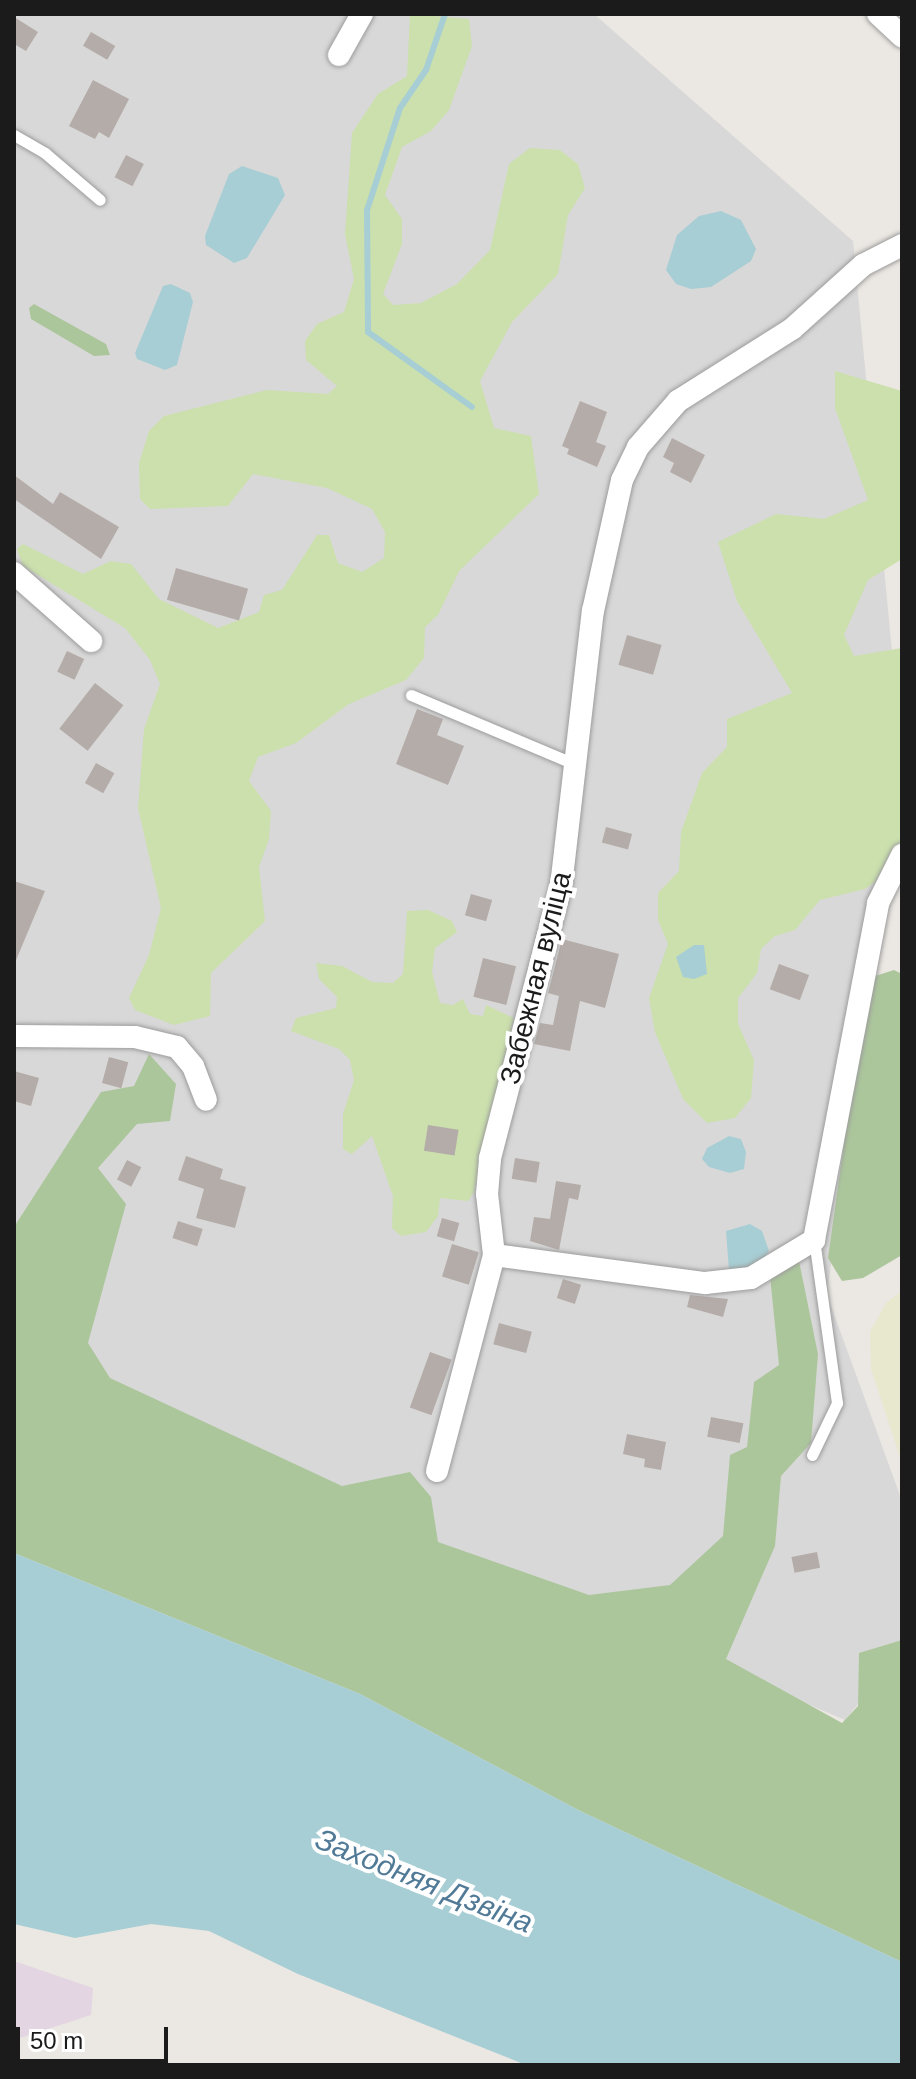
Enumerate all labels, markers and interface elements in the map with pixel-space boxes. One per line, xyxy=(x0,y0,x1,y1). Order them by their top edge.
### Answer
street label: Забежная вуліца xyxy=(493,868,579,1088)
water label: Заходняя Дзвіна xyxy=(310,1821,538,1941)
scale bar xyxy=(20,2011,172,2061)
text: 50 m xyxy=(30,2027,83,2054)

